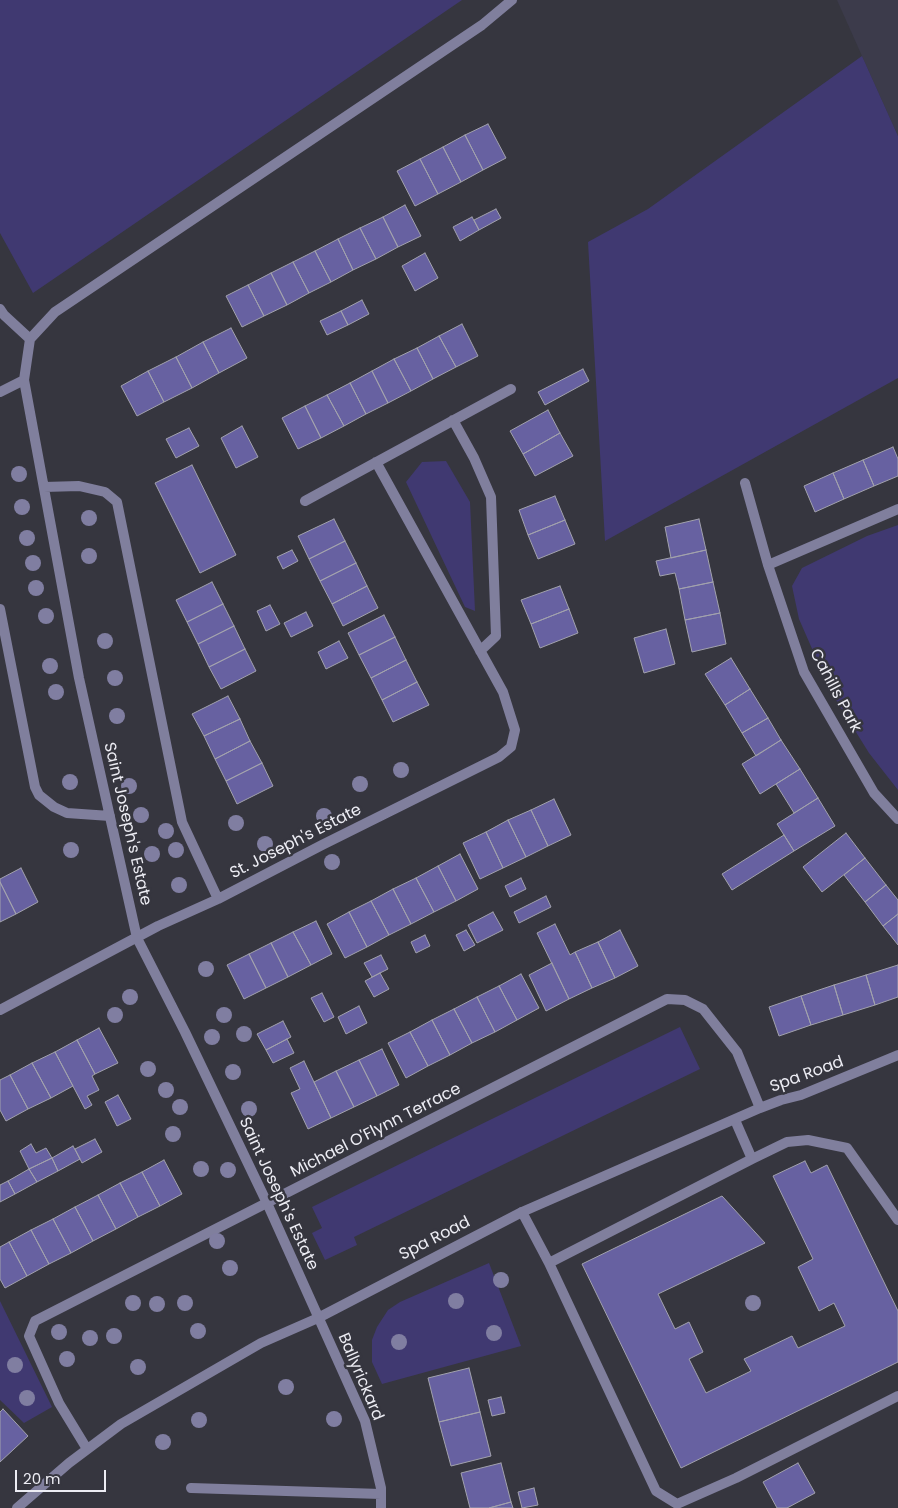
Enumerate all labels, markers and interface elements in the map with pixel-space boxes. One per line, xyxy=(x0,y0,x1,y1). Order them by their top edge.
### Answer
street label: Cahills Park xyxy=(805,646,865,736)
street label: Saint Joseph's Estate xyxy=(99,741,155,907)
street label: St. Joseph's Estate xyxy=(227,801,365,883)
street label: Spa Road xyxy=(768,1053,846,1097)
street label: Michael O'Flynn Terrace xyxy=(288,1080,464,1182)
street label: Saint Joseph's Estate xyxy=(234,1114,322,1274)
street label: Spa Road xyxy=(396,1213,474,1265)
street label: Ballyrickard xyxy=(333,1330,387,1424)
scale bar xyxy=(18,1460,109,1492)
text: 20 m xyxy=(23,1468,61,1489)

